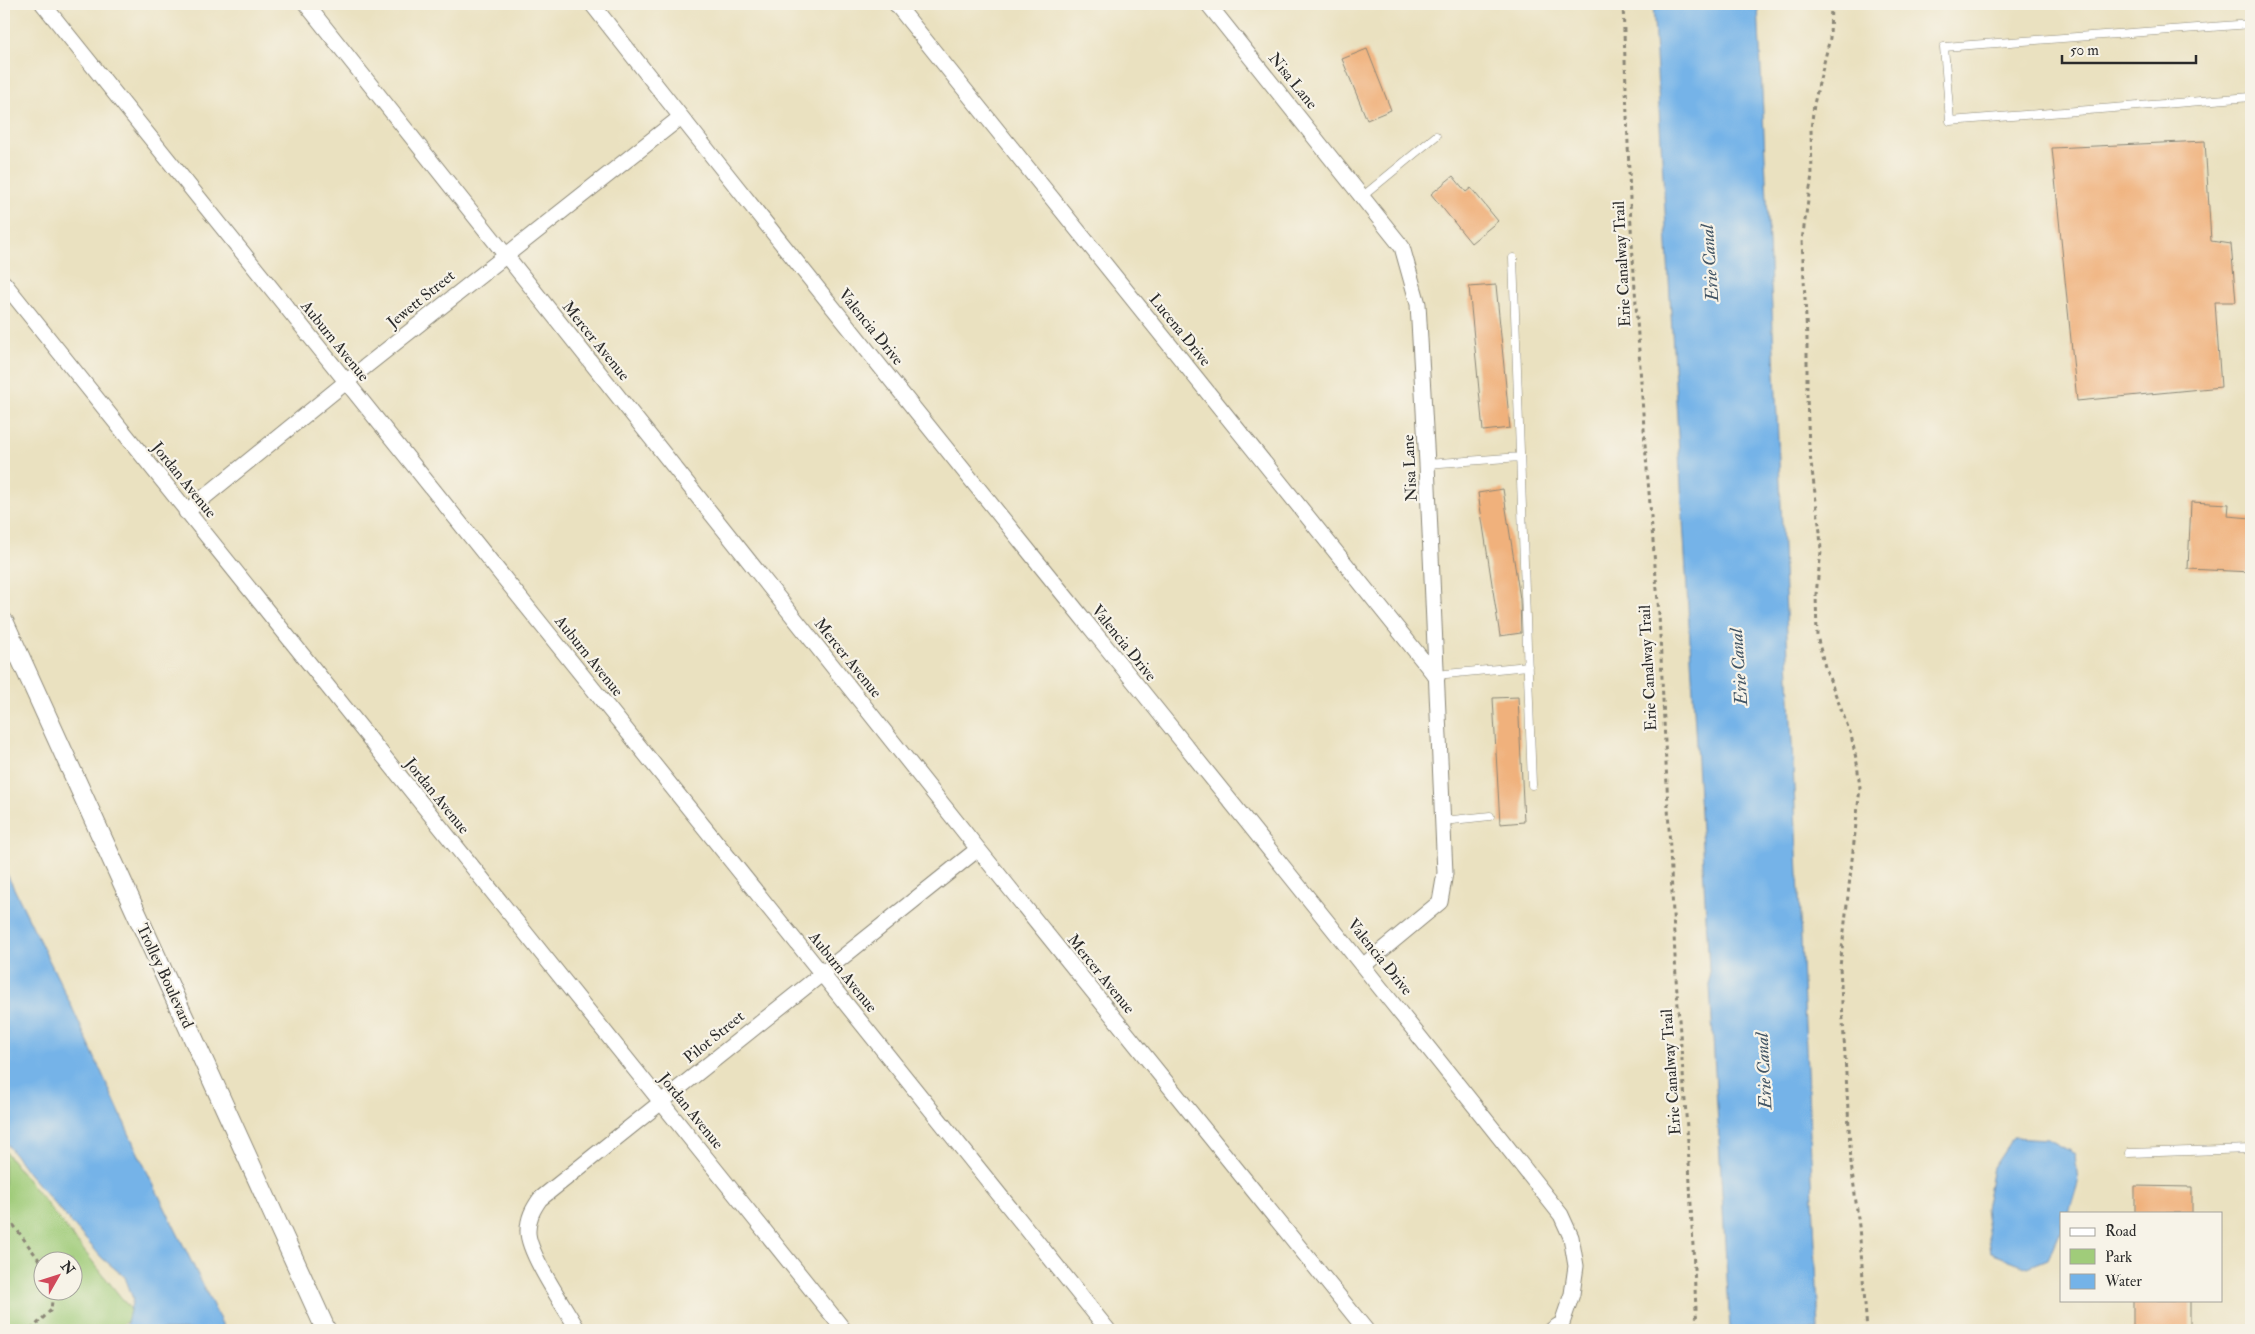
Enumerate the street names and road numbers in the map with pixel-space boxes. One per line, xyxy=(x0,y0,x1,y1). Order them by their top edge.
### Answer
street label: Nisa Lane xyxy=(1264,49,1322,114)
street label: Erie Canalway Trail xyxy=(1609,200,1635,328)
street label: Jewett Street xyxy=(382,266,460,334)
street label: Valencia Drive xyxy=(834,285,908,370)
street label: Lucena Drive xyxy=(1145,290,1216,371)
street label: Auburn Avenue xyxy=(296,296,374,386)
street label: Mercer Avenue xyxy=(558,297,634,385)
street label: Nisa Lane xyxy=(1398,434,1422,502)
street label: Jordan Avenue xyxy=(146,437,221,523)
street label: Valencia Drive xyxy=(1087,601,1161,686)
street label: Erie Canalway Trail xyxy=(1635,604,1661,732)
street label: Auburn Avenue xyxy=(550,611,628,701)
street label: Mercer Avenue xyxy=(810,614,886,702)
street label: Jordan Avenue xyxy=(399,753,474,839)
street label: Valencia Drive xyxy=(1343,915,1417,1000)
street label: Trolley Boulevard xyxy=(132,920,198,1032)
street label: Auburn Avenue xyxy=(804,927,882,1017)
street label: Mercer Avenue xyxy=(1063,930,1139,1018)
street label: Pilot Street xyxy=(680,1006,748,1068)
street label: Erie Canalway Trail xyxy=(1657,1008,1685,1136)
street label: Jordan Avenue xyxy=(653,1068,728,1154)

